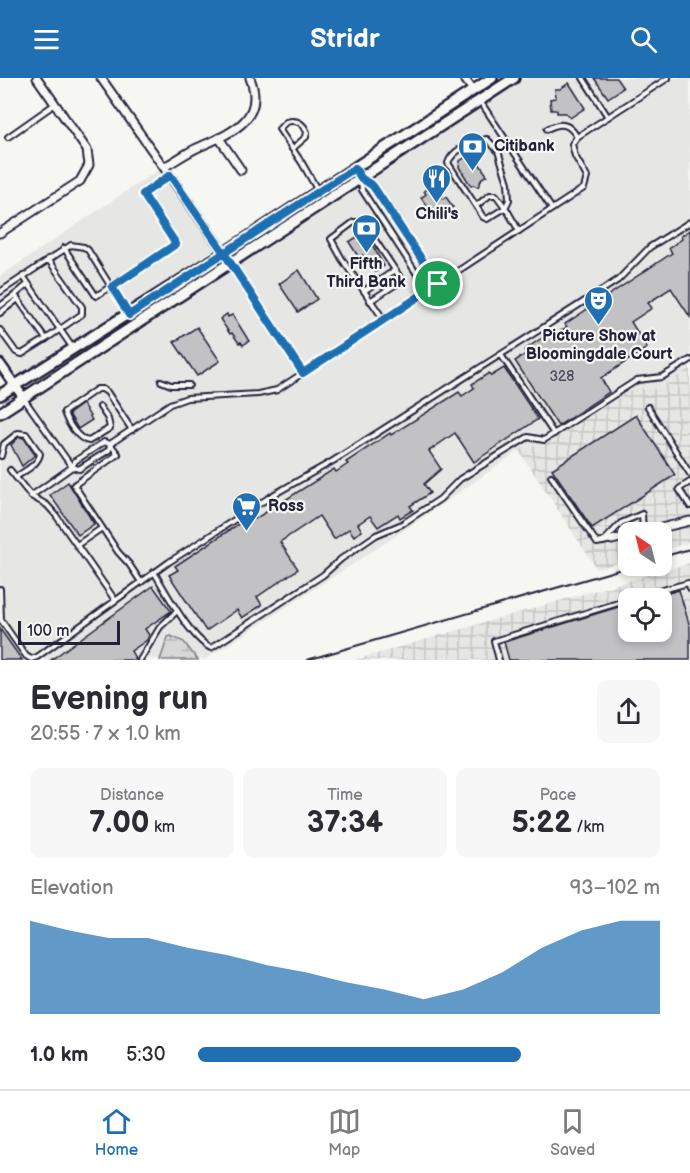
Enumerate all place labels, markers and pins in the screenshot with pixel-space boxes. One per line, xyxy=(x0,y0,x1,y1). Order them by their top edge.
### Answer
bank icon: Citibank xyxy=(457,130,489,172)
place label: Citibank xyxy=(494,137,555,156)
restaurant icon: Chili's xyxy=(421,162,453,204)
place label: Chili's xyxy=(416,205,459,224)
bank icon: Fifth Third Bank xyxy=(350,212,382,254)
place label: Fifth Third Bank xyxy=(326,255,406,292)
pin xyxy=(412,258,463,309)
theatre icon: Picture Show at Bloomingdale Court xyxy=(583,284,615,326)
place label: Picture Show at Bloomingdale Court xyxy=(526,327,673,364)
supermarket icon: Ross xyxy=(231,490,263,532)
place label: Ross xyxy=(268,497,304,516)

